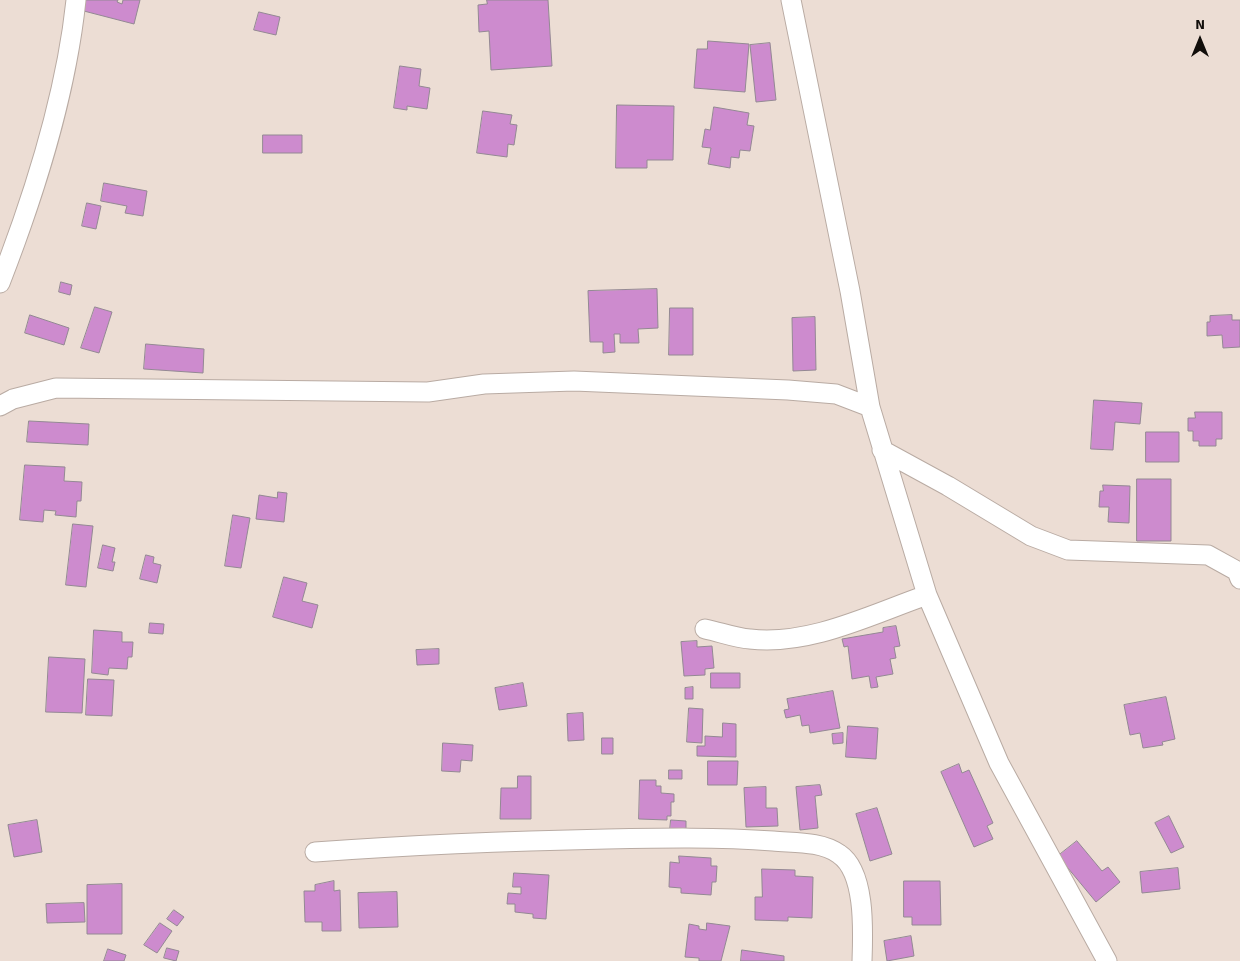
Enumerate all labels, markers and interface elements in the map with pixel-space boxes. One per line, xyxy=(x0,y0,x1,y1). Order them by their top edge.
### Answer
north arrow xyxy=(1175,15,1225,65)
text: N xyxy=(1195,16,1205,33)

